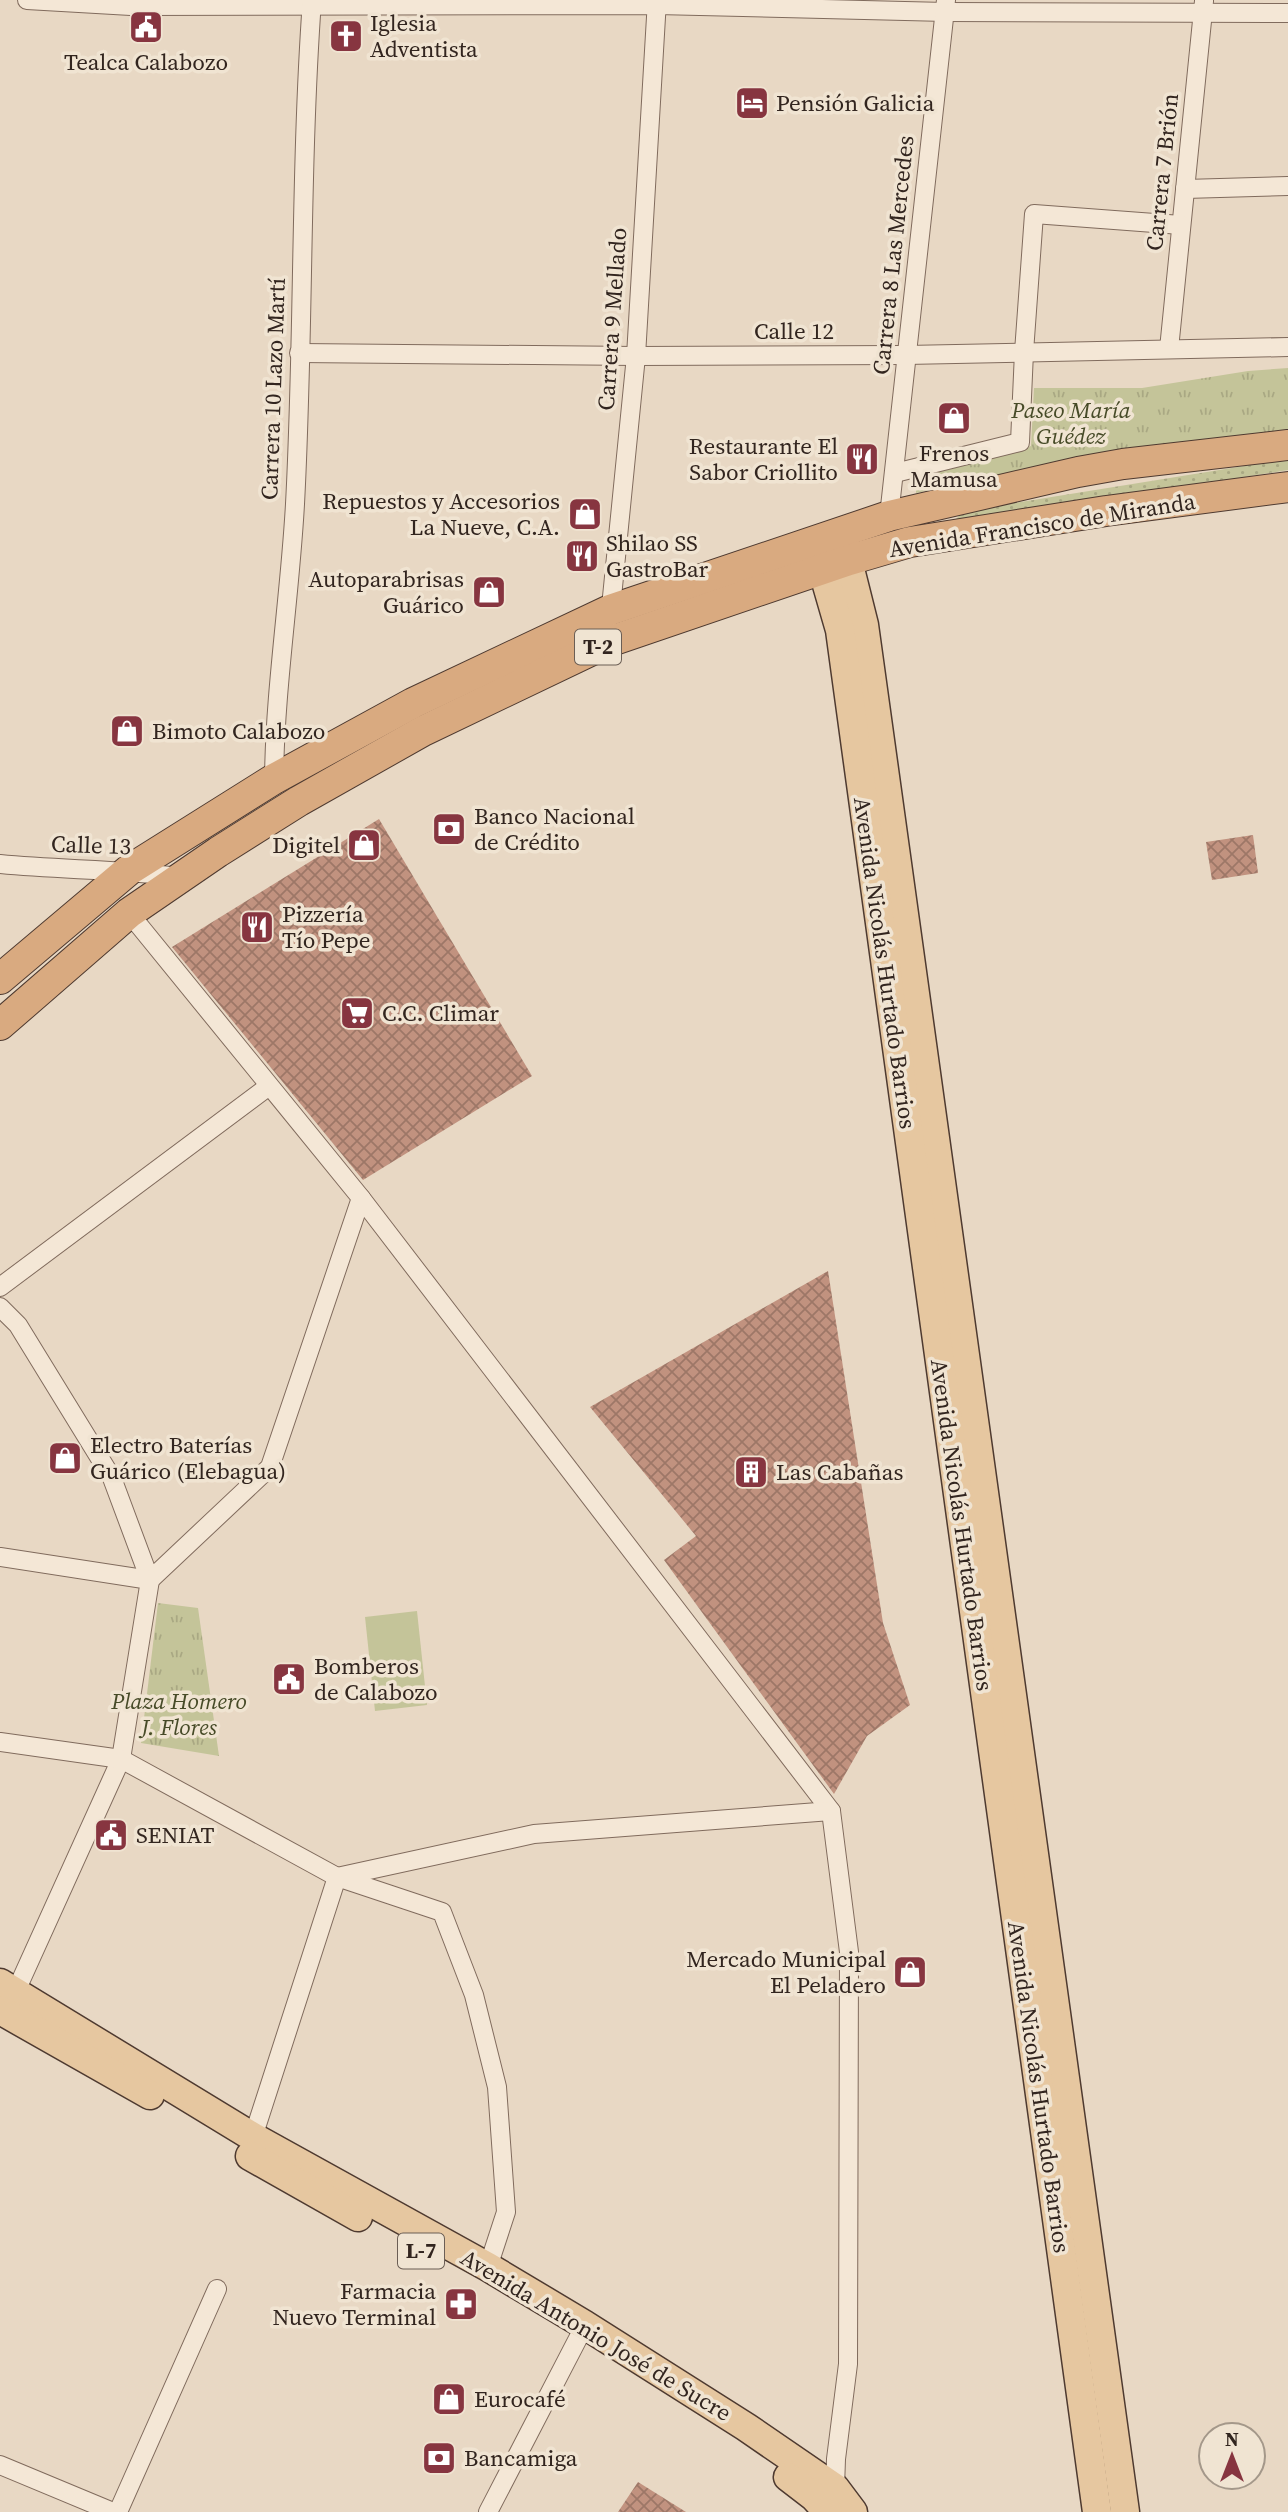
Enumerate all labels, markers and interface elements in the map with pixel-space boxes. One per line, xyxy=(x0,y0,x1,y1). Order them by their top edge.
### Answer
place label: Iglesia Adventista xyxy=(370,7,478,65)
public building icon: Tealca Calabozo xyxy=(127,8,165,46)
church icon: Iglesia Adventista xyxy=(327,17,365,55)
place label: Tealca Calabozo xyxy=(64,46,228,78)
hotel icon: Pensión Galicia xyxy=(733,84,771,122)
place label: Pensión Galicia xyxy=(776,87,935,119)
street label: Carrera 7 Brión xyxy=(1138,92,1186,252)
street label: Carrera 8 Las Mercedes xyxy=(865,134,921,376)
street label: Carrera 9 Mellado xyxy=(590,227,634,411)
street label: Carrera 10 Lazo Martí xyxy=(253,277,293,501)
street label: Calle 12 xyxy=(754,315,834,347)
park label: Paseo María Guédez xyxy=(1010,394,1131,452)
shop icon: Frenos Mamusa xyxy=(935,399,973,437)
place label: Restaurante El Sabor Criollito xyxy=(689,430,838,488)
place label: Frenos Mamusa xyxy=(910,437,998,495)
restaurant icon: Restaurante El Sabor Criollito xyxy=(843,440,881,478)
place label: Repuestos y Accesorios La Nueve, C.A. xyxy=(322,485,560,543)
street label: Avenida Francisco de Miranda xyxy=(886,485,1198,565)
shop icon: Repuestos y Accesorios La Nueve, C.A. xyxy=(566,495,604,533)
place label: Shilao SS GastroBar xyxy=(606,527,709,585)
restaurant icon: Shilao SS GastroBar xyxy=(563,537,601,575)
place label: Autoparabrisas Guárico xyxy=(308,563,464,621)
shop icon: Autoparabrisas Guárico xyxy=(470,573,508,611)
road number: T-2 xyxy=(575,630,621,664)
shop icon: Bimoto Calabozo xyxy=(108,712,146,750)
place label: Bimoto Calabozo xyxy=(152,715,325,747)
street label: Avenida Nicolás Hurtado Barrios xyxy=(846,795,924,1131)
place label: Banco Nacional de Crédito xyxy=(474,800,635,858)
bank icon: Banco Nacional de Crédito xyxy=(430,810,468,848)
shop icon: Digitel xyxy=(345,826,383,864)
street label: Calle 13 xyxy=(50,828,132,862)
place label: Digitel xyxy=(272,829,340,861)
place label: Pizzería Tío Pepe xyxy=(282,898,370,956)
restaurant icon: Pizzería Tío Pepe xyxy=(238,908,276,946)
supermarket icon: C.C. Climar xyxy=(338,994,376,1032)
place label: C.C. Climar xyxy=(382,997,499,1029)
street label: Avenida Nicolás Hurtado Barrios xyxy=(923,1357,1001,1693)
place label: Electro Baterías Guárico (Elebagua) xyxy=(90,1429,286,1487)
shop icon: Electro Baterías Guárico (Elebagua) xyxy=(46,1439,84,1477)
building icon: Las Cabañas xyxy=(732,1453,770,1491)
place label: Las Cabañas xyxy=(776,1456,903,1488)
place label: Bomberos de Calabozo xyxy=(314,1650,438,1708)
public building icon: Bomberos de Calabozo xyxy=(270,1660,308,1698)
park label: Plaza Homero J. Flores xyxy=(110,1685,247,1743)
public building icon: SENIAT xyxy=(92,1816,130,1854)
place label: SENIAT xyxy=(136,1819,214,1851)
street label: Avenida Nicolás Hurtado Barrios xyxy=(1000,1919,1078,2255)
place label: Mercado Municipal El Peladero xyxy=(686,1943,886,2001)
shop icon: Mercado Municipal El Peladero xyxy=(891,1953,929,1991)
road number: L-7 xyxy=(398,2234,444,2268)
street label: Avenida Antonio José de Sucre xyxy=(455,2241,737,2429)
place label: Farmacia Nuevo Terminal xyxy=(272,2275,436,2333)
pharmacy icon: Farmacia Nuevo Terminal xyxy=(442,2285,480,2323)
shop icon: Eurocafé xyxy=(430,2380,468,2418)
place label: Eurocafé xyxy=(474,2383,566,2415)
north arrow xyxy=(1197,2421,1267,2491)
text: N xyxy=(1225,2426,1239,2452)
bank icon: Bancamiga xyxy=(420,2439,458,2477)
place label: Bancamiga xyxy=(464,2442,578,2474)

